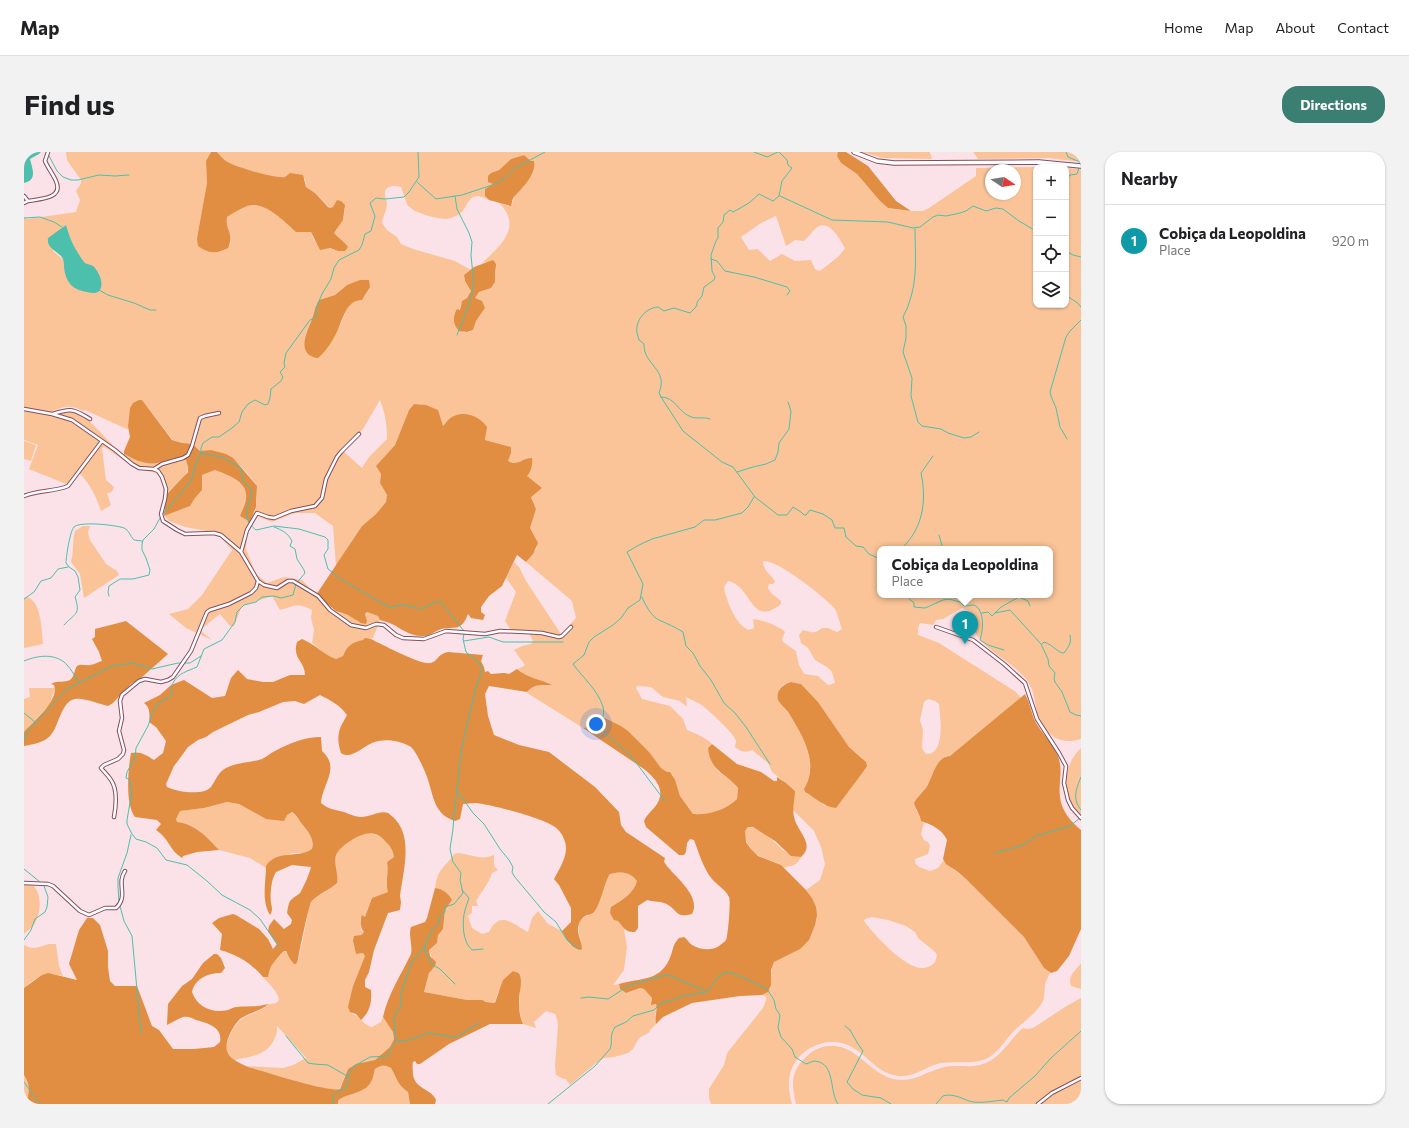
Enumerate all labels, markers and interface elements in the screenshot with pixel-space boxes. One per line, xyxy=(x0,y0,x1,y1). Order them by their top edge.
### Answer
text: Map xyxy=(20,16,59,39)
text: Home xyxy=(1164,19,1203,36)
text: Map xyxy=(1225,19,1253,36)
text: About xyxy=(1275,19,1315,36)
text: Contact xyxy=(1337,19,1389,36)
button: Directions xyxy=(1282,86,1385,123)
text: Find us xyxy=(24,87,115,121)
north arrow xyxy=(985,164,1021,200)
map controls xyxy=(1033,164,1069,308)
button: + xyxy=(1033,164,1069,200)
text: Nearby xyxy=(1121,168,1178,189)
button: − xyxy=(1033,200,1069,236)
text: Cobiça da Leopoldina xyxy=(1159,224,1306,242)
text: 1 xyxy=(1131,233,1137,249)
text: 920 m xyxy=(1332,233,1369,249)
button: locate xyxy=(1033,236,1069,272)
text: Place xyxy=(1159,242,1191,258)
button: layers xyxy=(1033,272,1069,308)
popup xyxy=(877,546,1053,598)
text: Cobiça da Leopoldina xyxy=(892,555,1038,573)
text: Place xyxy=(892,573,923,589)
pin: 1 xyxy=(952,611,978,644)
your location xyxy=(586,714,606,734)

